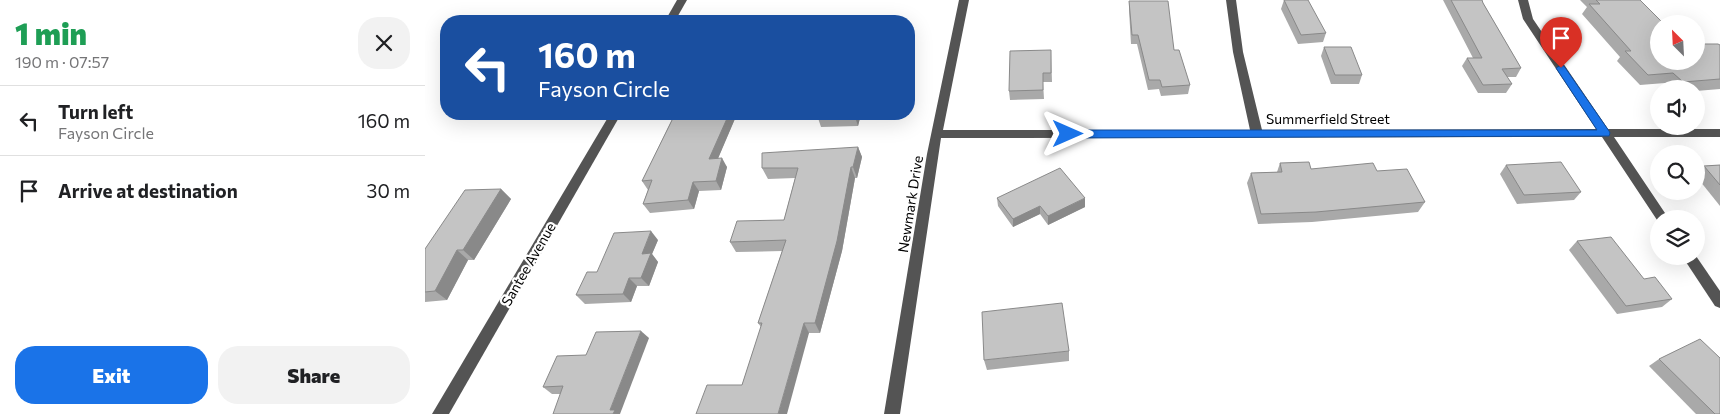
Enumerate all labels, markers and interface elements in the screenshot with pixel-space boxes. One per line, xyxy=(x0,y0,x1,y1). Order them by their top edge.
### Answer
text: 1 min xyxy=(15,14,87,51)
north arrow xyxy=(1650,15,1705,70)
map controls xyxy=(1650,15,1705,265)
button: close xyxy=(358,17,410,69)
pin xyxy=(1540,17,1582,68)
icon: arrive xyxy=(1547,24,1575,52)
text: 160 m xyxy=(538,32,636,75)
icon: left xyxy=(455,35,520,100)
text: 190 m · 07:57 xyxy=(15,52,109,71)
text: Fayson Circle xyxy=(538,75,670,102)
button: sound xyxy=(1650,80,1705,135)
text: Turn left xyxy=(58,100,133,123)
icon: left xyxy=(15,107,43,135)
position arrow xyxy=(1041,107,1093,159)
text: 160 m xyxy=(358,109,410,132)
street label: Summerfield Street xyxy=(1266,110,1390,127)
text: Fayson Circle xyxy=(58,123,154,142)
button: search xyxy=(1650,145,1705,200)
street label: Newmark Drive xyxy=(894,154,926,254)
icon: arrive xyxy=(15,177,43,205)
text: Arrive at destination xyxy=(58,179,238,202)
text: 30 m xyxy=(367,179,410,202)
button: layers xyxy=(1650,210,1705,265)
street label: Santee Avenue xyxy=(497,219,559,309)
button: Exit xyxy=(15,346,208,404)
button: Share xyxy=(218,346,410,404)

